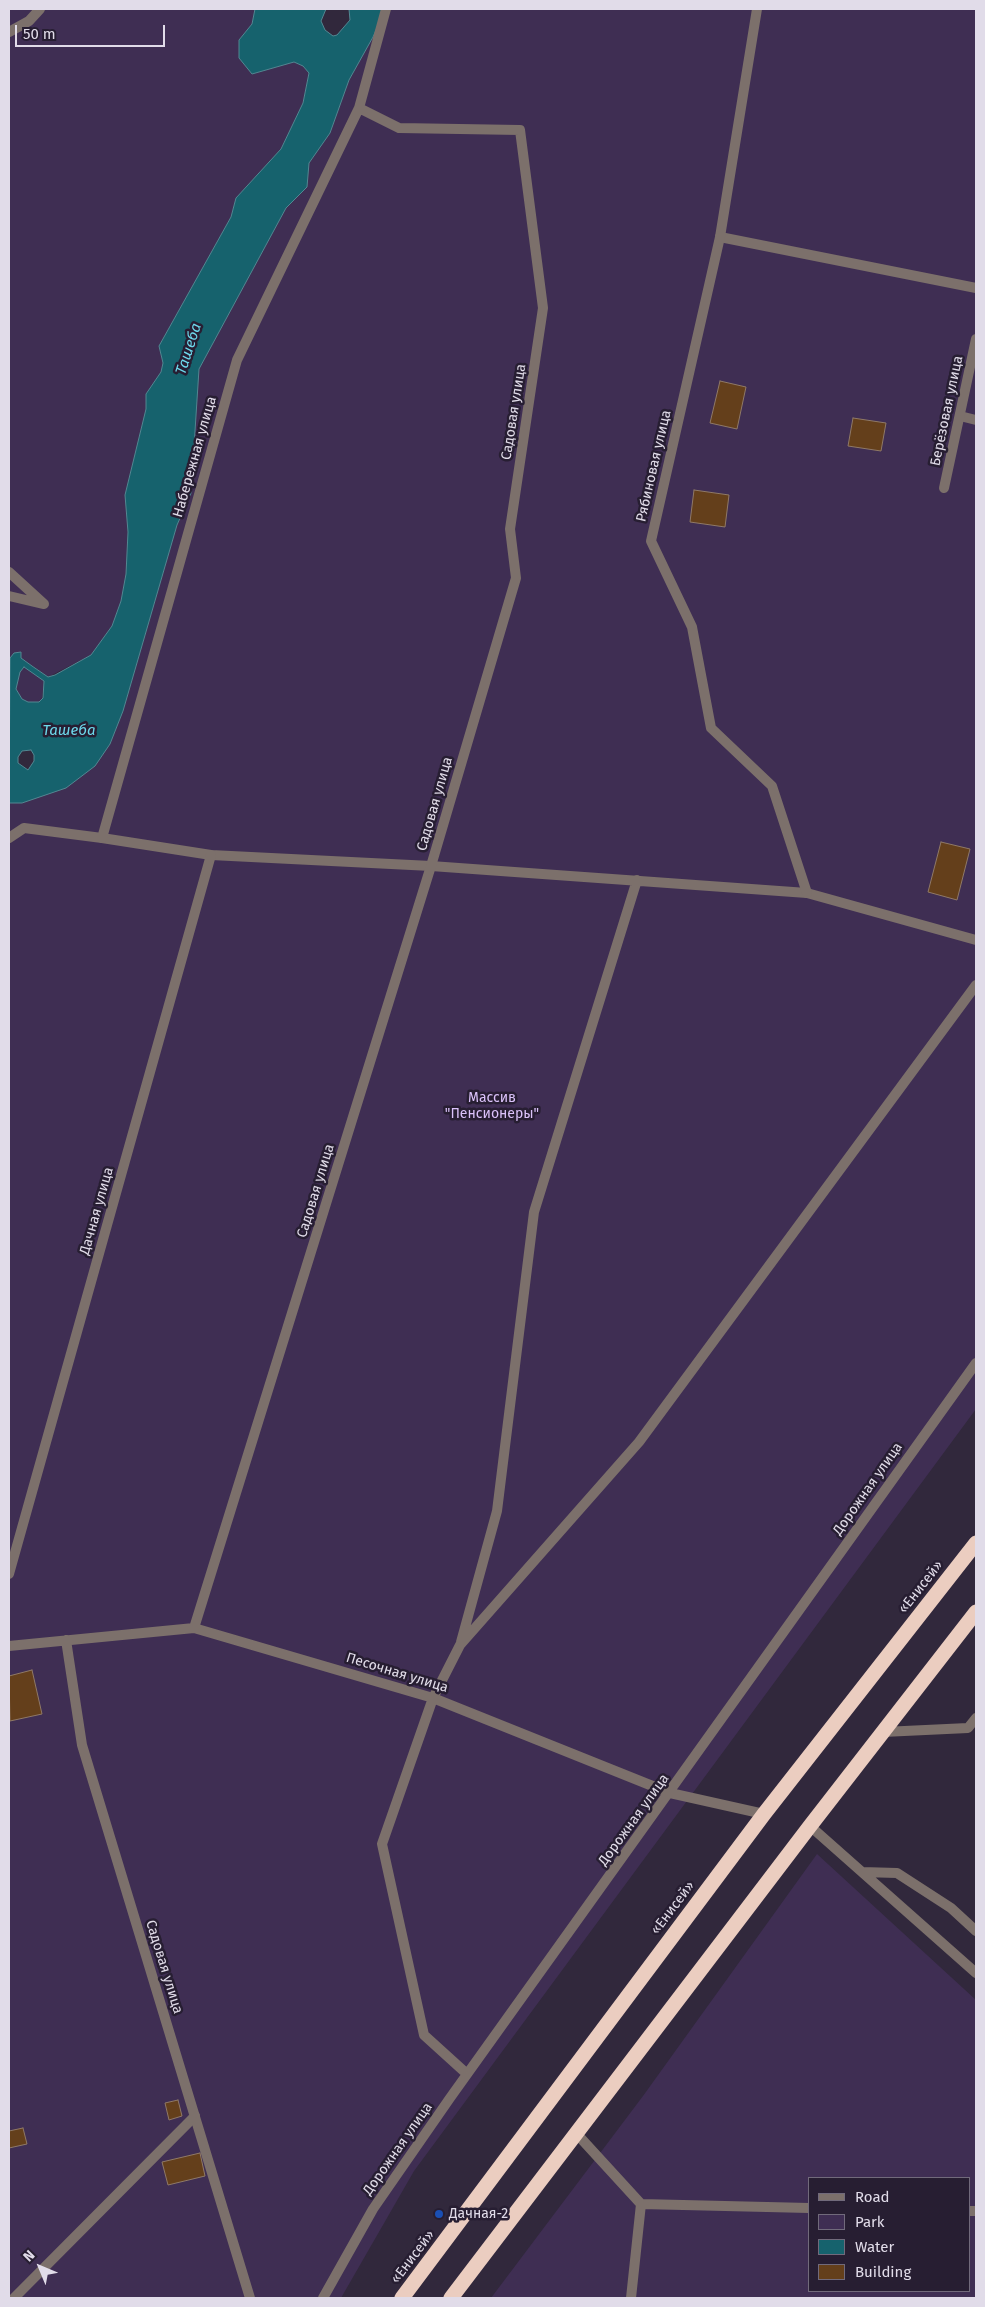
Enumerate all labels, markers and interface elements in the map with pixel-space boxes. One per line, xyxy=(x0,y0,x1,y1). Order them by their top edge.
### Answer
scale bar xyxy=(18,15,168,47)
text: 50 m xyxy=(23,25,56,43)
water label: Ташеба xyxy=(172,321,206,377)
street label: Берёзовая улица xyxy=(927,354,967,468)
street label: Садовая улица xyxy=(498,363,530,461)
street label: Набережная улица xyxy=(170,395,220,519)
street label: Рябиновая улица xyxy=(633,409,675,523)
water label: Ташеба xyxy=(42,722,96,740)
street label: Садовая улица xyxy=(414,755,456,853)
park label: Массив "Пенсионеры" xyxy=(445,1090,539,1122)
street label: Садовая улица xyxy=(294,1142,338,1240)
street label: Дачная улица xyxy=(76,1165,118,1257)
street label: Дорожная улица xyxy=(830,1439,906,1539)
street label: «Енисей» xyxy=(895,1557,947,1617)
street label: Песочная улица xyxy=(344,1650,450,1696)
street label: Дорожная улица xyxy=(595,1771,673,1869)
street label: «Енисей» xyxy=(647,1878,699,1938)
street label: Садовая улица xyxy=(142,1918,186,2016)
street label: Дорожная улица xyxy=(360,2099,436,2199)
legend xyxy=(808,2177,970,2292)
text: Road xyxy=(855,2188,890,2206)
place label: Дачная-2 xyxy=(449,2206,508,2222)
marker: Дачная-2 xyxy=(433,2208,445,2220)
text: Park xyxy=(855,2213,885,2231)
street label: «Енисей» xyxy=(387,2227,439,2287)
text: Water xyxy=(855,2238,894,2256)
north arrow xyxy=(15,2242,65,2292)
text: N xyxy=(20,2247,38,2265)
text: Building xyxy=(855,2263,911,2281)

